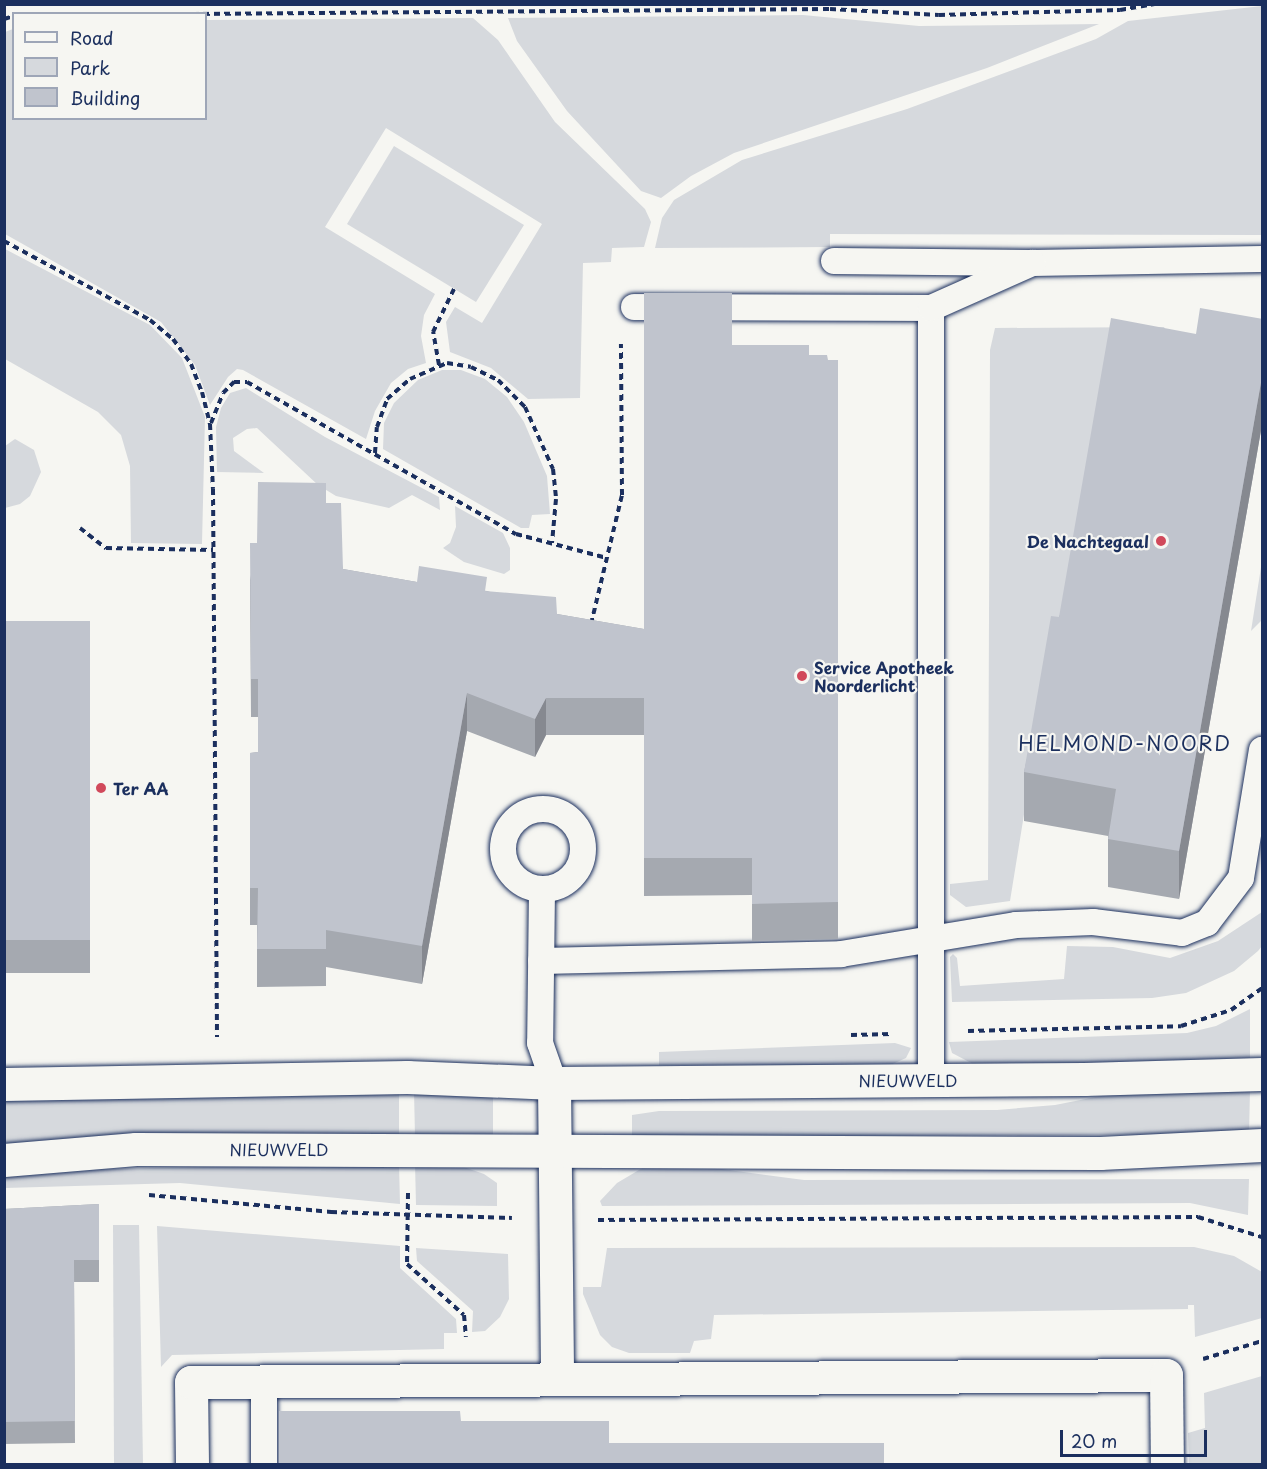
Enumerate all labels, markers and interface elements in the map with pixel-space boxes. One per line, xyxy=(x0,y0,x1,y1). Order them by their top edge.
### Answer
legend xyxy=(12,12,207,120)
text: Road xyxy=(70,24,114,51)
text: Park xyxy=(70,54,110,81)
text: Building xyxy=(70,84,140,111)
place label: De Nachtegaal xyxy=(1028,531,1149,551)
marker: De Nachtegaal xyxy=(1154,534,1168,548)
place label: Service Apotheek Noorderlicht xyxy=(814,657,955,695)
marker: Service Apotheek Noorderlicht xyxy=(795,669,809,683)
district label: HELMOND-NOORD xyxy=(1019,731,1231,755)
place label: Ter AA xyxy=(113,778,169,798)
marker: Ter AA xyxy=(94,781,108,795)
street label: NIEUWVELD xyxy=(858,1070,958,1090)
street label: NIEUWVELD xyxy=(229,1139,329,1159)
scale bar xyxy=(1063,1418,1210,1456)
text: 20 m xyxy=(1071,1427,1117,1454)

